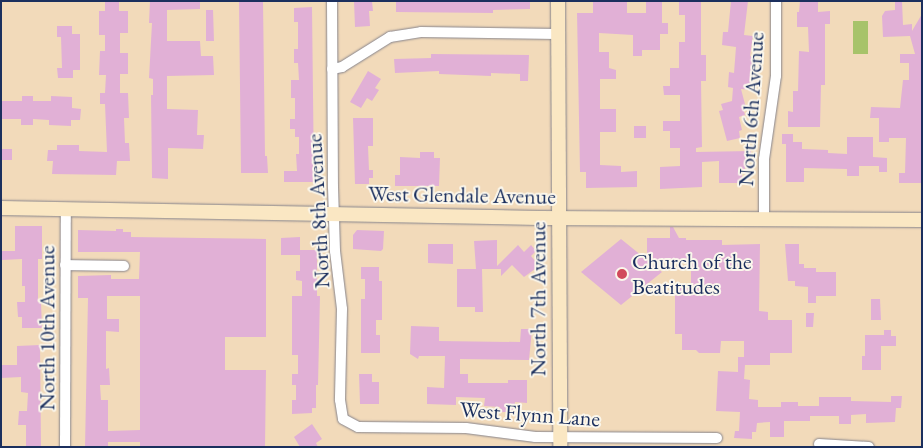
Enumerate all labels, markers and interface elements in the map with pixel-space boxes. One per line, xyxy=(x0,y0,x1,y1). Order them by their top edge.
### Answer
street label: North 6th Avenue xyxy=(732,31,770,187)
street label: North 8th Avenue xyxy=(301,133,335,289)
street label: West Glendale Avenue xyxy=(368,180,556,210)
street label: North 7th Avenue xyxy=(525,222,551,376)
street label: North 10th Avenue xyxy=(34,245,60,411)
place label: Church of the Beatitudes xyxy=(632,248,752,300)
marker: Church of the Beatitudes xyxy=(616,268,628,280)
street label: West Flynn Lane xyxy=(459,396,601,432)

